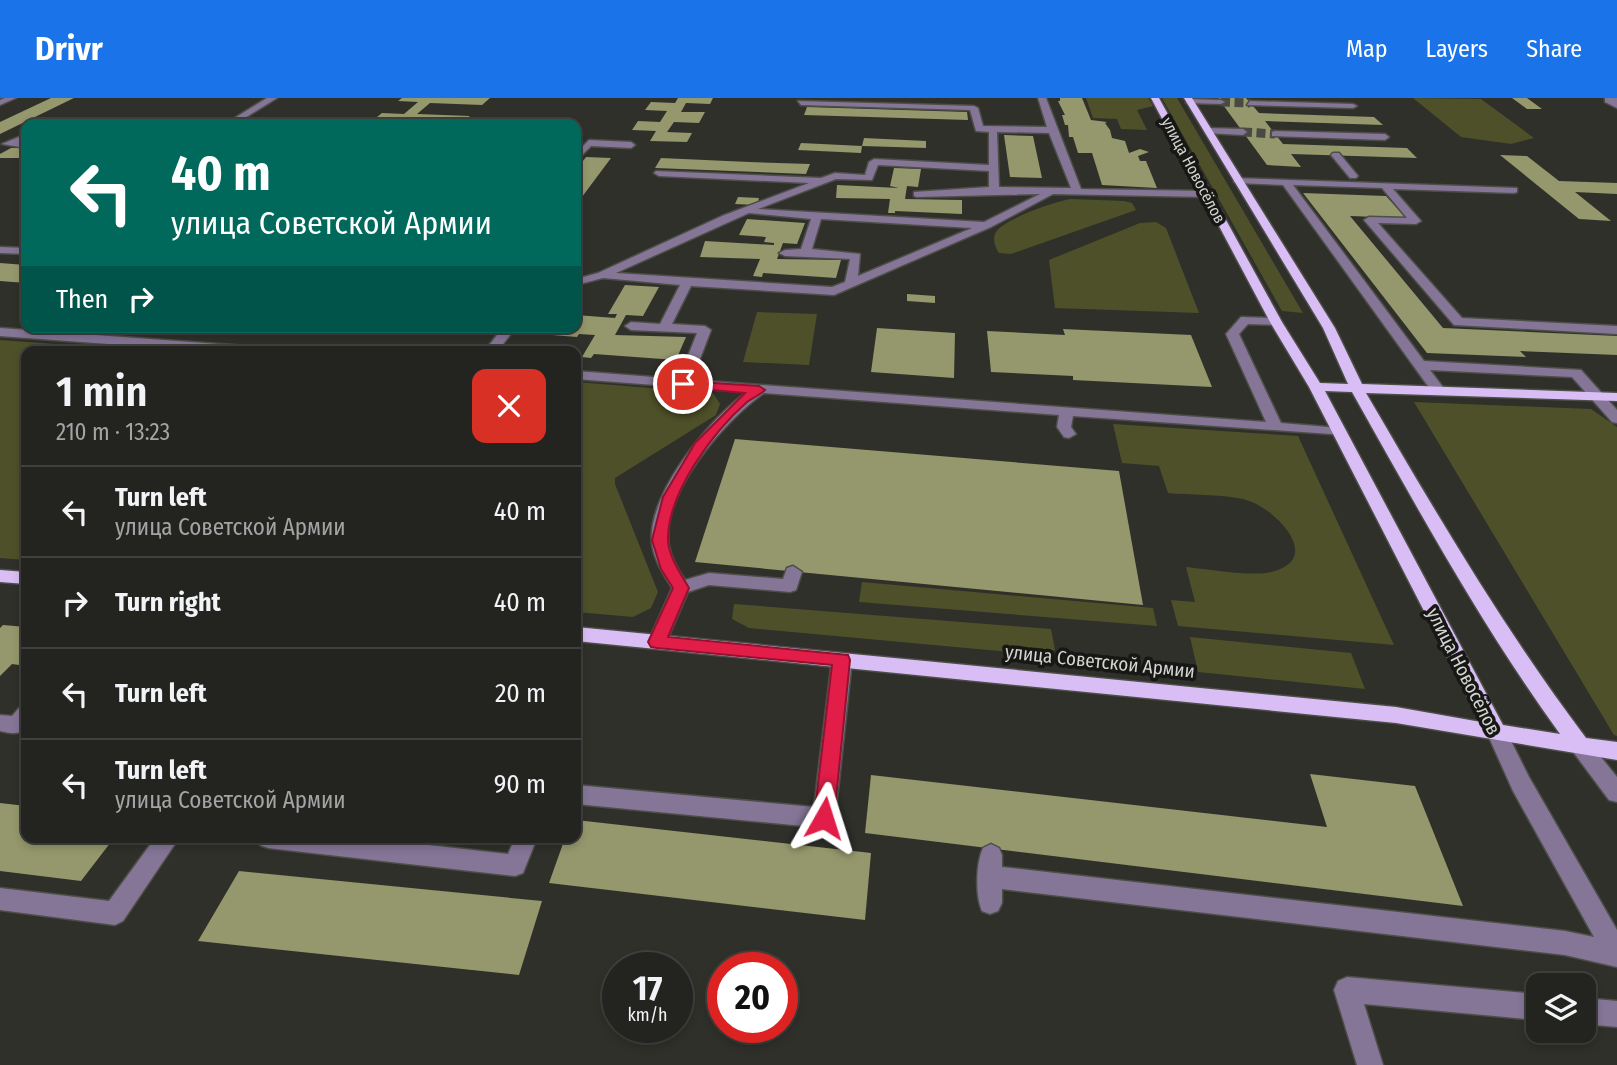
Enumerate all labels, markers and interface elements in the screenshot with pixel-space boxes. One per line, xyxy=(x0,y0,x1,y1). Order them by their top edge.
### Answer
text: Drivr xyxy=(35,29,103,69)
text: Map xyxy=(1346,35,1388,63)
text: Layers xyxy=(1426,35,1488,63)
text: Share xyxy=(1526,35,1582,63)
street label: улица Новосёлов xyxy=(1158,114,1229,226)
text: 40 m xyxy=(171,144,271,203)
icon: left xyxy=(56,147,147,238)
text: улица Советской Армии xyxy=(171,204,492,242)
icon: right xyxy=(122,280,160,318)
text: Then xyxy=(56,284,108,315)
pin xyxy=(653,354,713,414)
icon: arrive xyxy=(664,365,702,403)
text: 1 min xyxy=(56,367,147,417)
button: close xyxy=(472,369,546,443)
text: 210 m · 13:23 xyxy=(56,418,170,446)
text: Turn left xyxy=(115,482,207,513)
icon: left xyxy=(56,493,94,531)
text: 40 m xyxy=(494,496,546,527)
text: улица Советской Армии xyxy=(115,513,346,541)
icon: right xyxy=(56,584,94,622)
text: Turn right xyxy=(115,587,221,618)
text: 40 m xyxy=(494,587,546,618)
street label: улица Новосёлов xyxy=(1422,604,1505,739)
street label: улица Советской Армии xyxy=(1004,640,1196,683)
icon: left xyxy=(56,675,94,713)
text: Turn left xyxy=(115,678,207,709)
text: 20 m xyxy=(495,678,546,709)
text: Turn left xyxy=(115,755,207,786)
icon: left xyxy=(56,766,94,804)
text: 90 m xyxy=(494,769,546,800)
position arrow xyxy=(787,781,861,855)
text: улица Советской Армии xyxy=(115,786,346,814)
speed limit sign: 20 xyxy=(707,952,798,1043)
text: 17 xyxy=(633,967,662,1009)
map controls xyxy=(1526,973,1596,1043)
button: layers xyxy=(1526,973,1596,1043)
text: km/h xyxy=(627,1004,668,1026)

